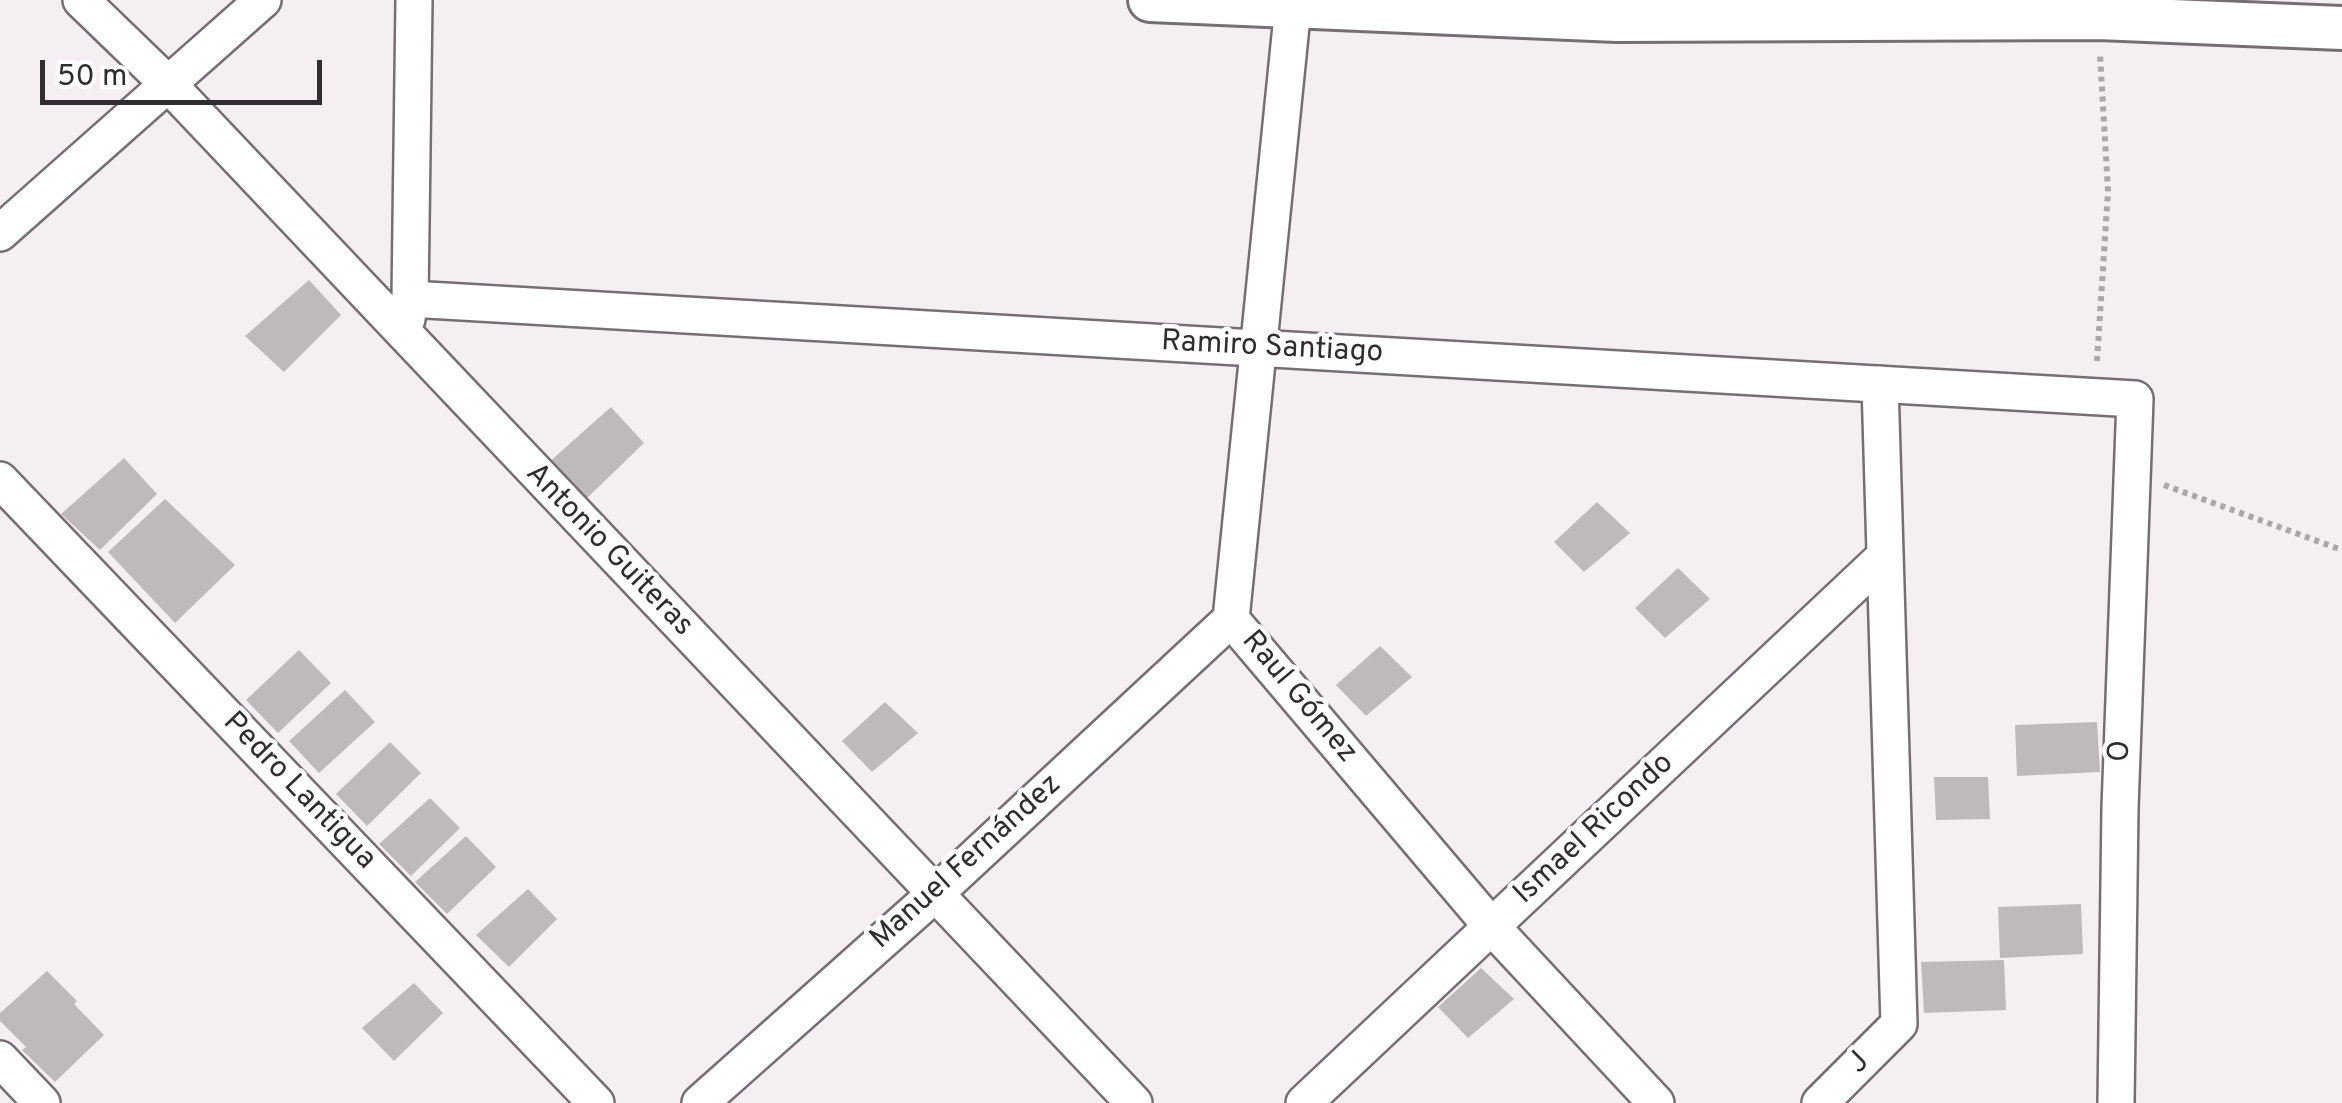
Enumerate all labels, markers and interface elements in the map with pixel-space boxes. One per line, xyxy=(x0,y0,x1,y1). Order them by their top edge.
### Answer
scale bar xyxy=(45,40,328,102)
text: 50 m xyxy=(57,59,127,96)
street label: Ramiro Santiago xyxy=(1160,325,1384,373)
street label: Antonio Guiteras xyxy=(516,457,700,645)
street label: Raul Gómez xyxy=(1232,625,1364,771)
street label: Pedro Lantigua xyxy=(214,706,382,878)
street label: O xyxy=(2104,739,2140,763)
street label: Ismael Ricondo xyxy=(1508,747,1682,913)
street label: Manuel Fernández xyxy=(864,768,1070,958)
street label: J xyxy=(1841,1045,1879,1083)

